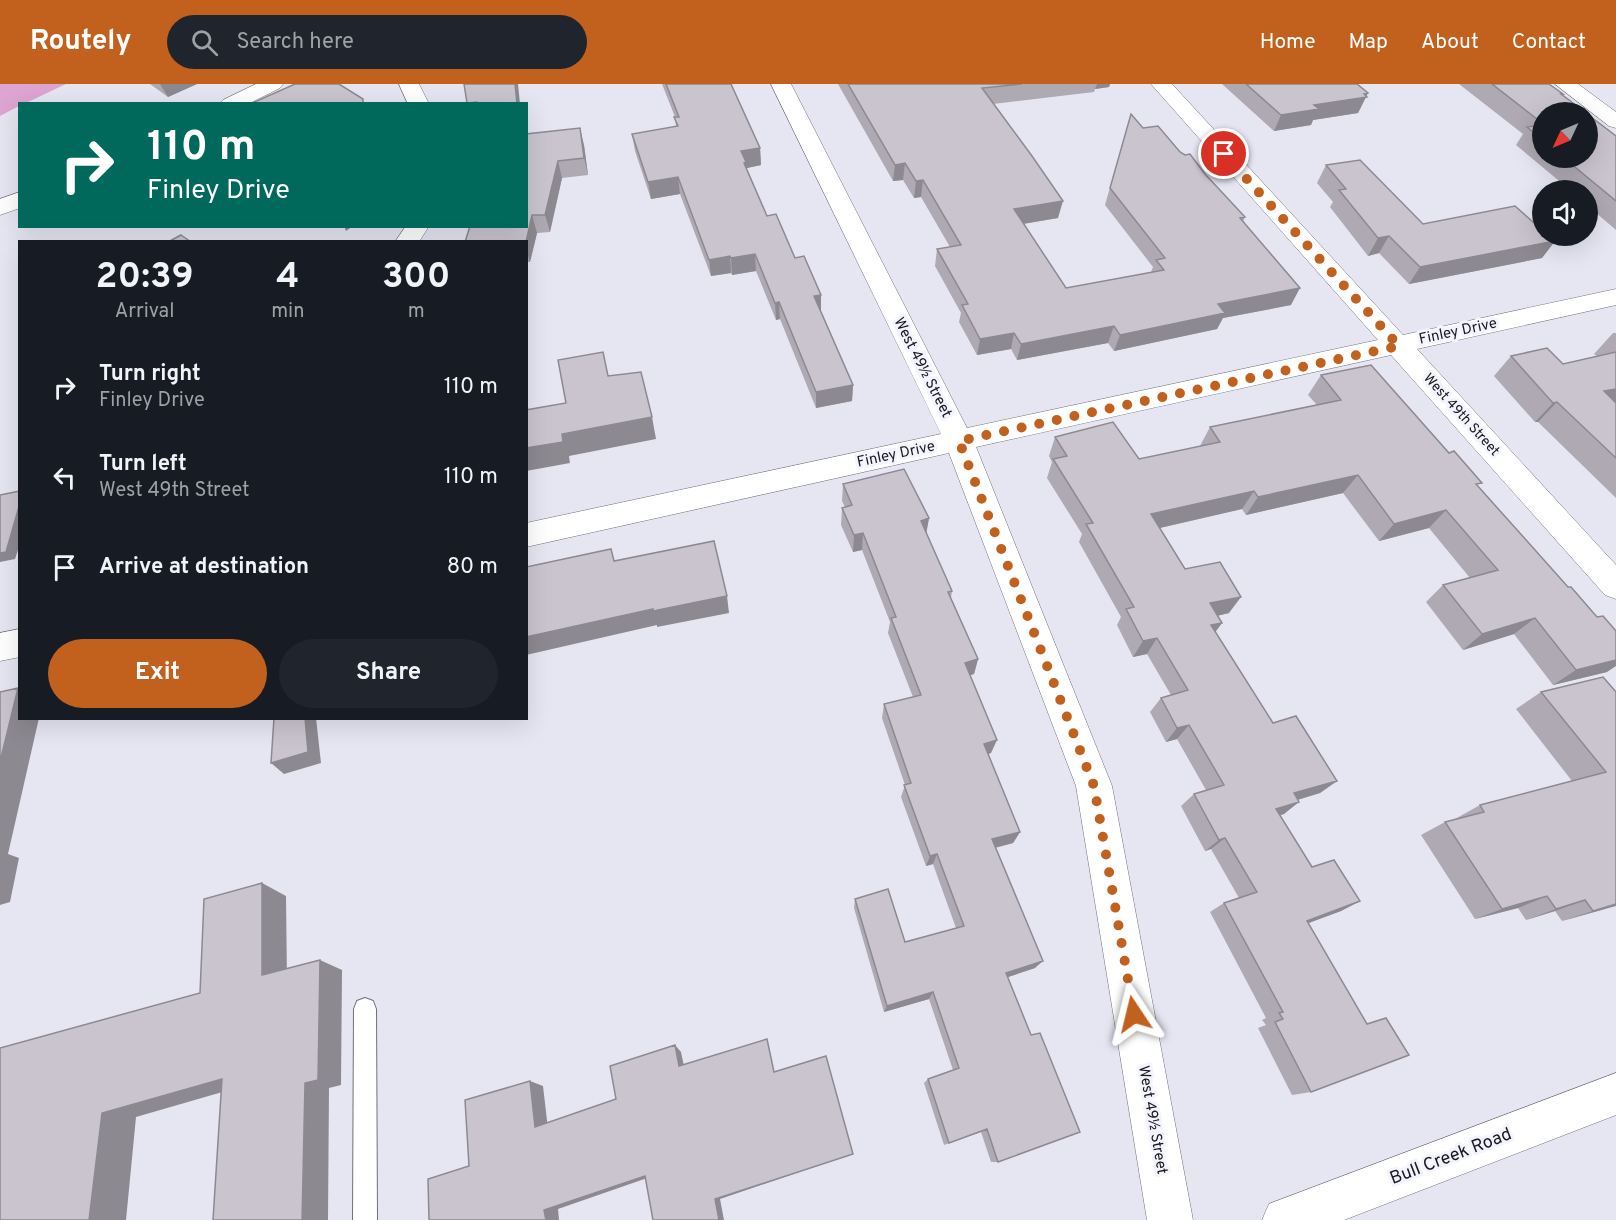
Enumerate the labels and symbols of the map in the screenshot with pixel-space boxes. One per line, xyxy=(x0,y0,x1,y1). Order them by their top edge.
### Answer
north arrow xyxy=(1532,102,1598,168)
pin xyxy=(1198,128,1249,179)
street label: Finley Drive xyxy=(1417,314,1499,350)
street label: West 49½ Street xyxy=(889,315,955,421)
street label: West 49th Street xyxy=(1419,370,1503,460)
street label: Finley Drive xyxy=(855,437,937,473)
position arrow xyxy=(1102,982,1166,1046)
street label: West 49½ Street xyxy=(1133,1064,1171,1176)
street label: Bull Creek Road xyxy=(1387,1123,1515,1191)

